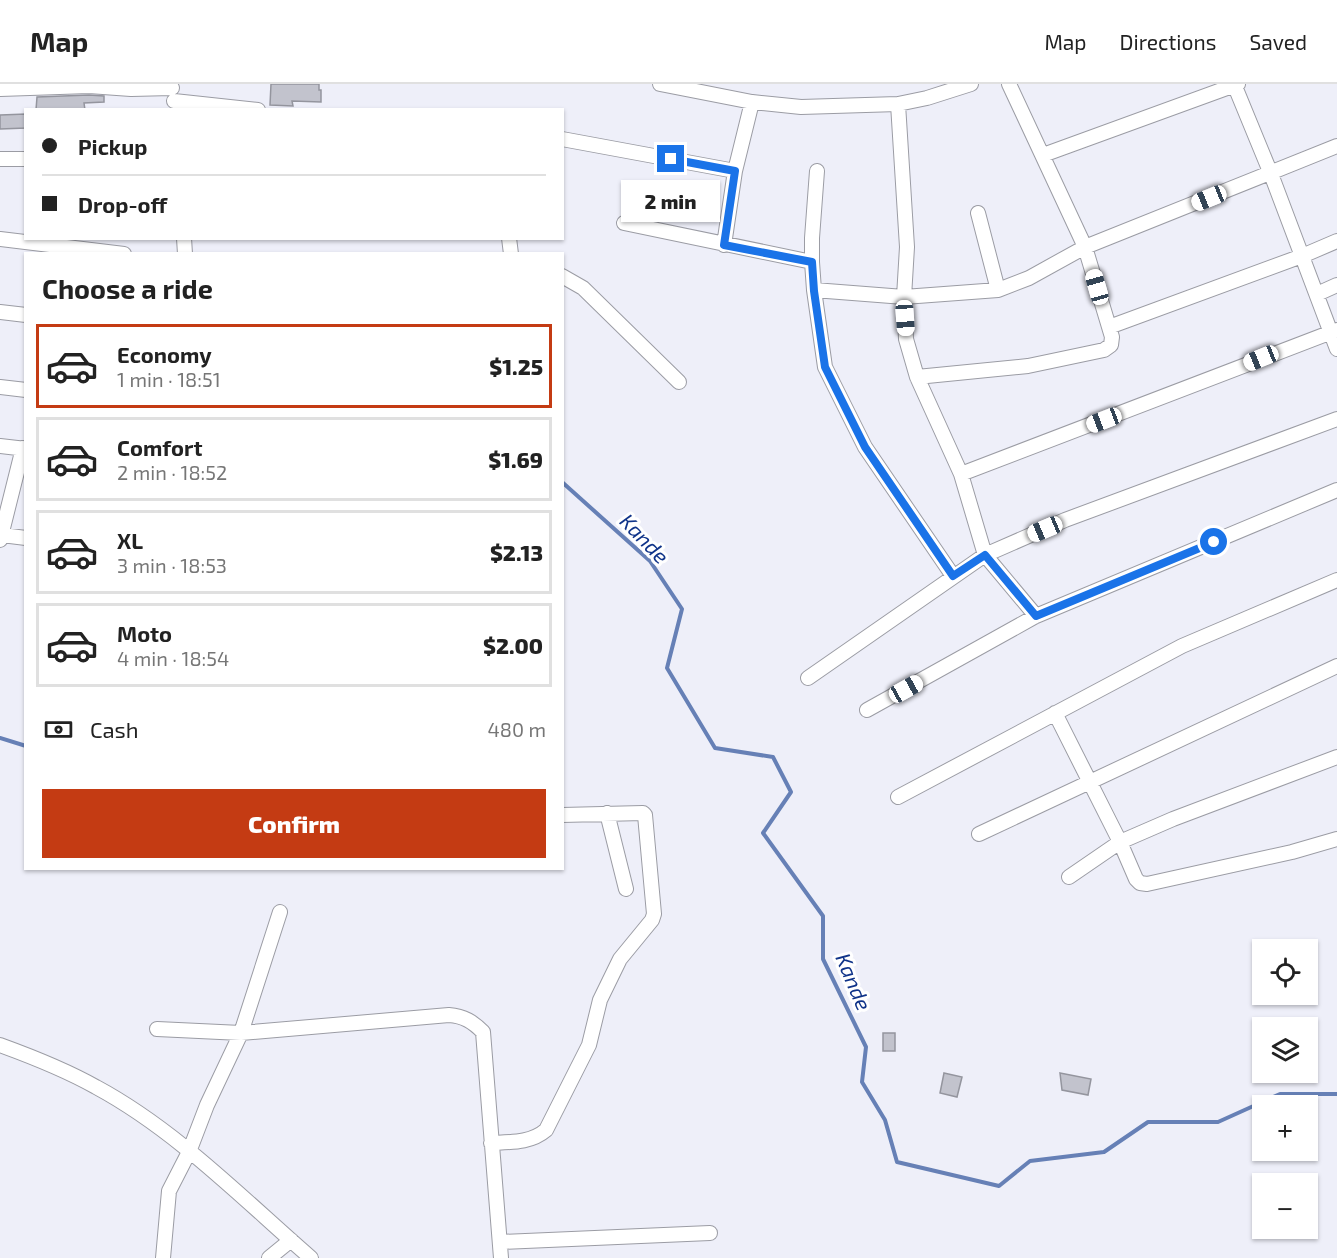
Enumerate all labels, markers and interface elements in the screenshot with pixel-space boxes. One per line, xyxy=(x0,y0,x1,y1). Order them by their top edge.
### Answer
text: Map xyxy=(30,24,88,58)
text: Map xyxy=(1044,29,1087,54)
text: Directions xyxy=(1120,29,1216,54)
text: Saved xyxy=(1249,29,1307,54)
text: Pickup xyxy=(78,133,147,159)
route end xyxy=(657,145,684,172)
callout: 2 min xyxy=(622,180,720,222)
car xyxy=(1189,183,1229,213)
text: 2 min xyxy=(645,189,696,213)
text: Drop-off xyxy=(78,191,167,217)
car xyxy=(1083,267,1111,307)
text: Choose a ride xyxy=(42,272,213,304)
car xyxy=(895,299,915,337)
icon: car xyxy=(45,339,99,393)
text: Economy xyxy=(117,341,212,367)
car xyxy=(1241,343,1281,373)
text: $1.25 xyxy=(489,353,543,379)
text: 1 min · 18:51 xyxy=(117,367,221,391)
car xyxy=(1084,405,1124,435)
icon: car xyxy=(45,432,99,486)
text: Comfort xyxy=(117,434,202,460)
text: $1.69 xyxy=(488,446,543,472)
text: 2 min · 18:52 xyxy=(117,460,227,484)
water label: Kande xyxy=(615,508,675,568)
car xyxy=(1025,514,1065,544)
icon: car xyxy=(45,525,99,579)
text: XL xyxy=(117,527,143,553)
route start xyxy=(1200,528,1227,555)
text: $2.13 xyxy=(490,539,543,565)
text: 3 min · 18:53 xyxy=(117,553,227,577)
icon: car xyxy=(45,618,99,672)
text: Moto xyxy=(117,620,172,646)
text: $2.00 xyxy=(483,632,543,658)
text: 4 min · 18:54 xyxy=(117,646,229,670)
car xyxy=(886,672,926,706)
icon: cash xyxy=(42,713,75,746)
text: Cash xyxy=(90,716,139,742)
text: 480 m xyxy=(488,717,546,741)
button: Confirm xyxy=(42,789,546,858)
map controls xyxy=(1252,939,1318,1239)
button: locate xyxy=(1252,939,1318,1005)
water label: Kande xyxy=(831,949,878,1014)
button: layers xyxy=(1252,1017,1318,1083)
button: + xyxy=(1252,1095,1318,1161)
button: − xyxy=(1252,1173,1318,1239)

